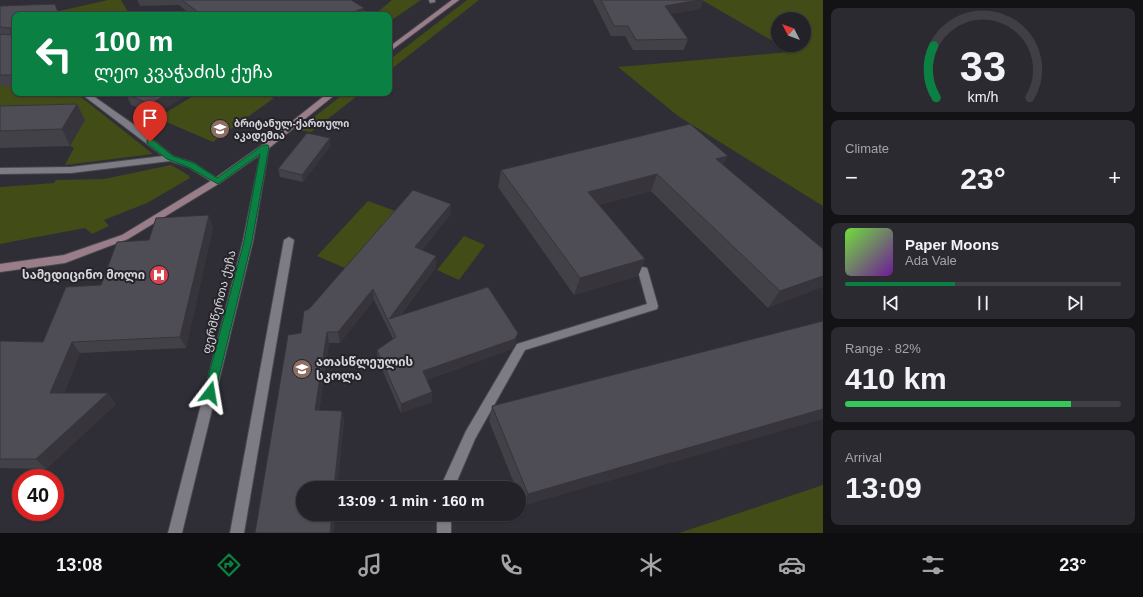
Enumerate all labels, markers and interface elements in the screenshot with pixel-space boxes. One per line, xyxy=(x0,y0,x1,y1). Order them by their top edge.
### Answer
north arrow xyxy=(771,12,811,52)
map controls xyxy=(771,12,811,52)
text: 100 m xyxy=(94,26,173,57)
icon: left xyxy=(28,28,80,80)
text: 33 xyxy=(960,43,1006,90)
text: ლეო კვაჭაძის ქუჩა xyxy=(94,62,273,82)
text: km/h xyxy=(968,89,999,105)
pin xyxy=(133,101,167,142)
icon: arrive xyxy=(139,107,161,129)
school or university icon: ბრიტანულ-ქართული აკადემია xyxy=(209,118,231,140)
place label: ბრიტანულ-ქართული აკადემია xyxy=(234,118,349,142)
text: Climate xyxy=(845,141,889,156)
text: 23° xyxy=(960,162,1006,195)
text: − xyxy=(845,165,858,190)
text: + xyxy=(1108,165,1121,190)
text: Paper Moons xyxy=(905,236,999,253)
street label: ფერმწერთა ქუჩა xyxy=(199,249,239,355)
text: Ada Vale xyxy=(905,253,957,268)
hospital icon: სამედიცინო მოლი xyxy=(148,264,170,286)
place label: სამედიცინო მოლი xyxy=(22,268,145,283)
icon: previous xyxy=(880,292,902,314)
icon: pause xyxy=(972,292,994,314)
icon: next xyxy=(1064,292,1086,314)
text: Range · 82% xyxy=(845,341,921,356)
place label: ათასწლეულის სკოლა xyxy=(316,355,414,384)
school or university icon: ათასწლეულის სკოლა xyxy=(291,358,313,380)
text: 410 km xyxy=(845,362,947,395)
position arrow xyxy=(189,372,231,414)
text: Arrival xyxy=(845,450,882,465)
speed limit sign: 40 xyxy=(12,469,64,521)
text: 13:09 xyxy=(845,471,922,504)
text: 13:09 · 1 min · 160 m xyxy=(338,492,484,509)
icon: directions xyxy=(215,551,243,579)
icon: music xyxy=(356,551,384,579)
icon: phone xyxy=(497,551,525,579)
icon: climate xyxy=(637,551,665,579)
icon: car xyxy=(778,551,806,579)
icon: filters xyxy=(919,551,947,579)
text: 13:08 xyxy=(56,555,102,575)
text: 23° xyxy=(1059,555,1087,575)

